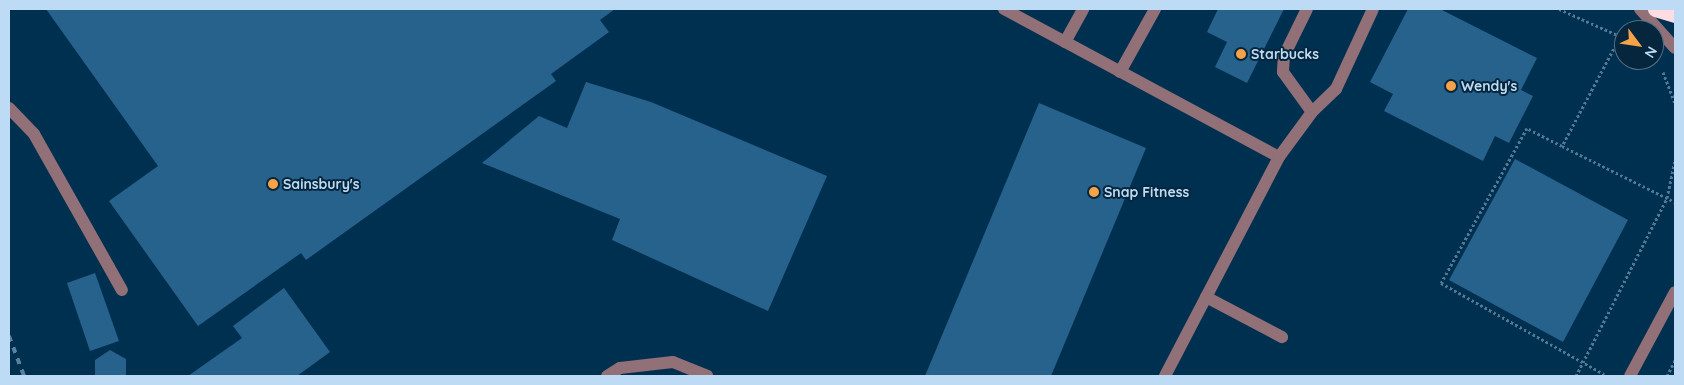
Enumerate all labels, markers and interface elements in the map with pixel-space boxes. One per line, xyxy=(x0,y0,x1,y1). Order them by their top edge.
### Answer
north arrow xyxy=(1614,20,1664,70)
text: N xyxy=(1641,43,1661,61)
place label: Starbucks xyxy=(1251,46,1319,62)
marker: Starbucks xyxy=(1235,48,1247,60)
place label: Wendy's xyxy=(1461,78,1517,94)
marker: Wendy's xyxy=(1445,80,1457,92)
place label: Sainsbury's xyxy=(283,176,360,192)
marker: Sainsbury's xyxy=(267,178,279,190)
place label: Snap Fitness xyxy=(1104,184,1189,200)
marker: Snap Fitness xyxy=(1088,186,1100,198)

